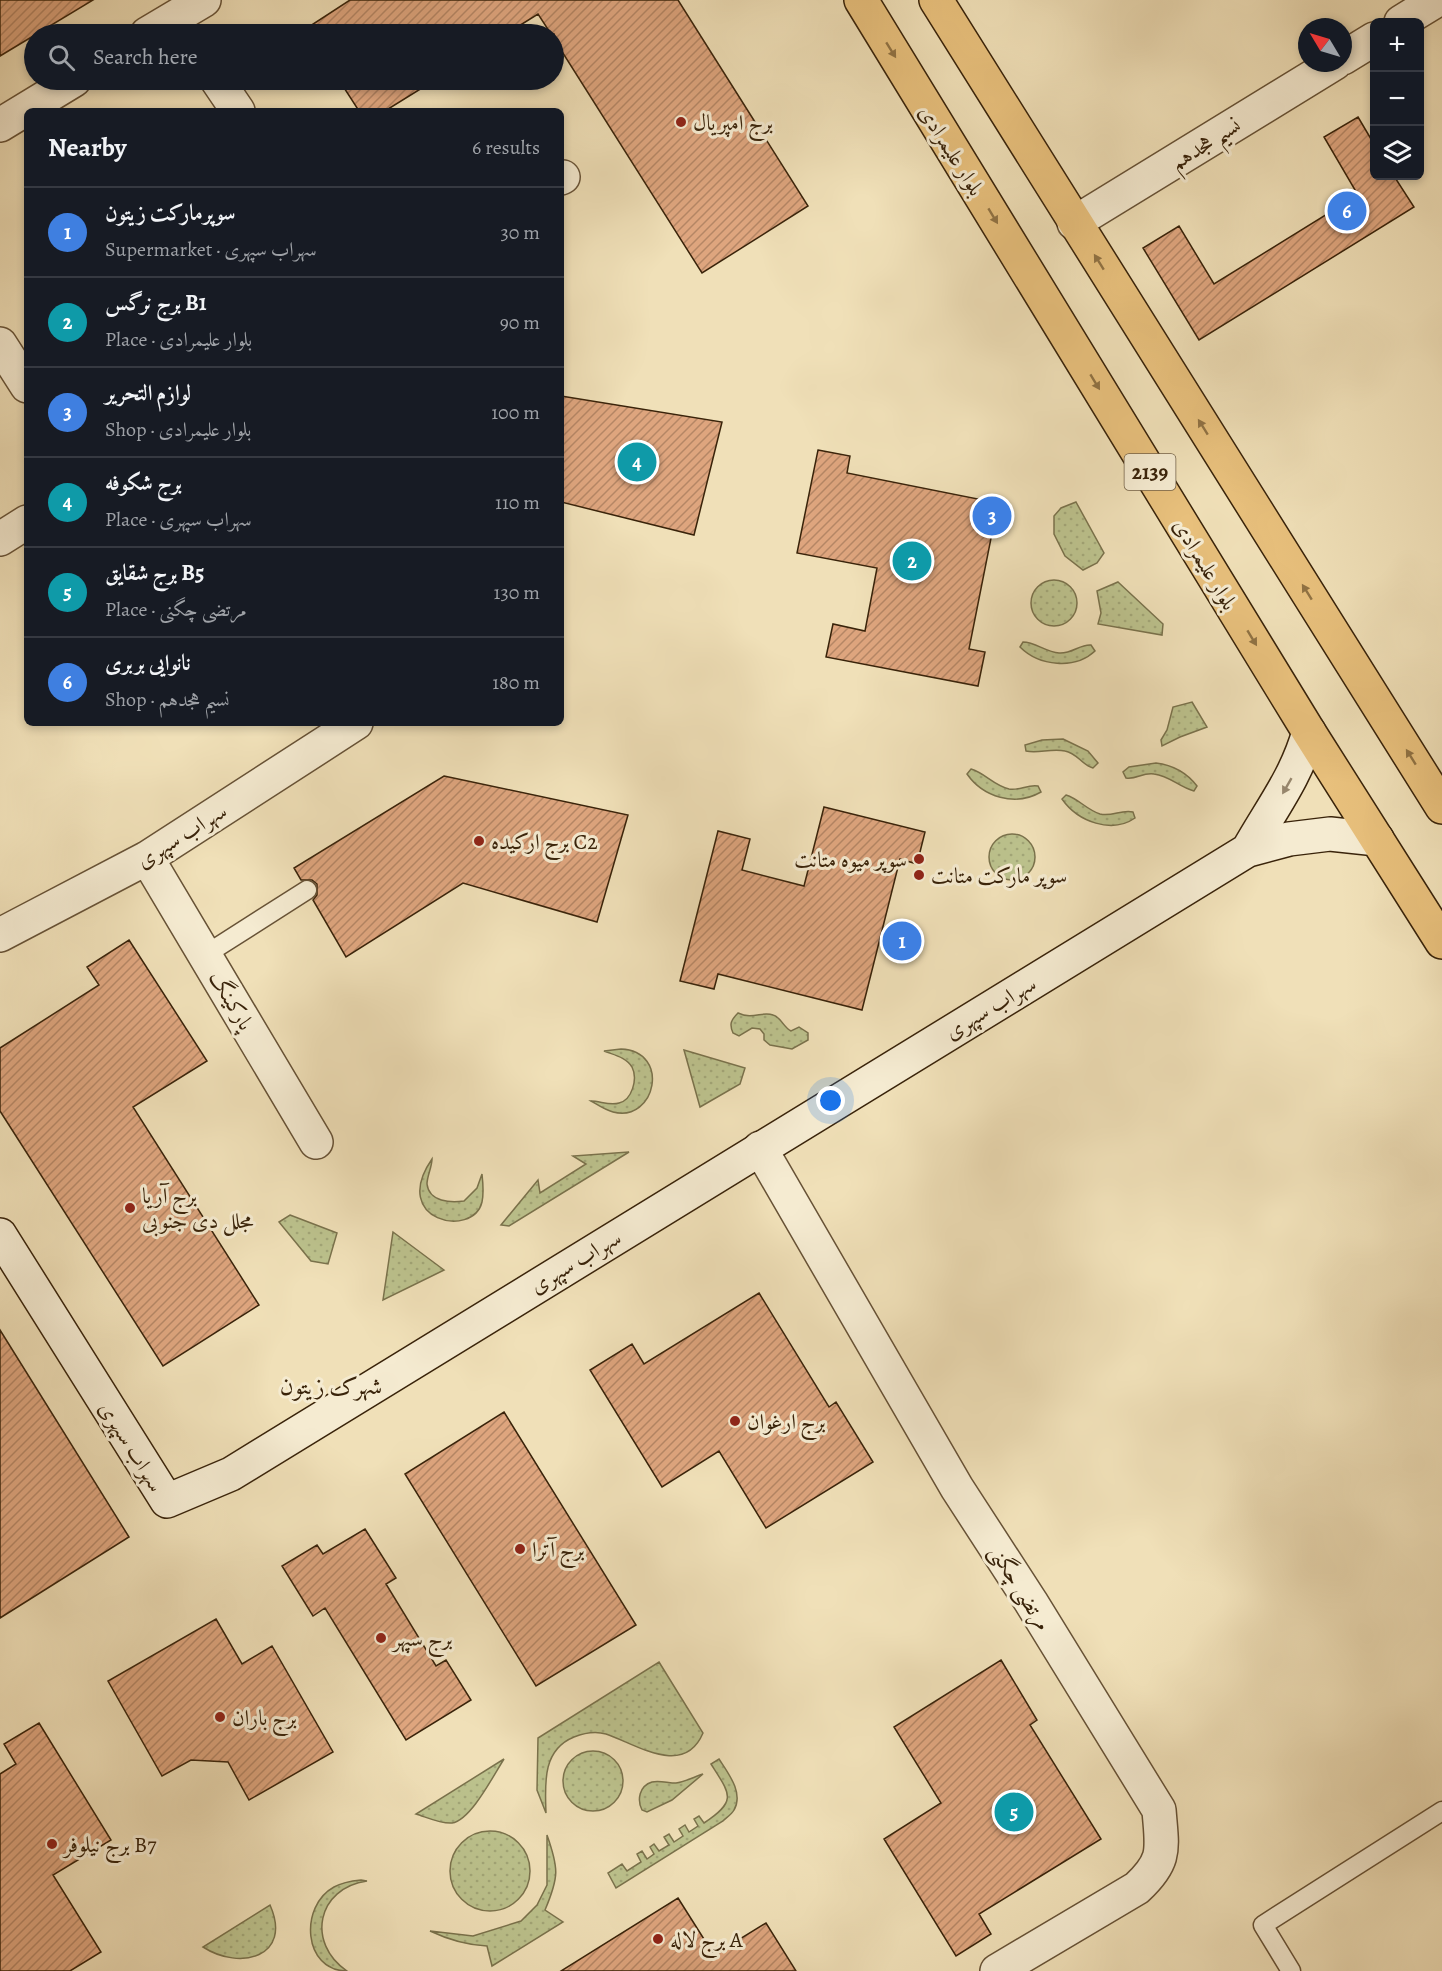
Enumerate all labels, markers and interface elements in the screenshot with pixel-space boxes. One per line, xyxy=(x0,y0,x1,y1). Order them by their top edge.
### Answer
north arrow xyxy=(1298,18,1352,72)
map controls xyxy=(1370,18,1424,180)
button: + xyxy=(1370,18,1424,72)
search box xyxy=(24,24,564,90)
icon: search xyxy=(45,41,78,74)
text: Search here xyxy=(93,42,198,72)
one-way arrow xyxy=(886,42,897,58)
button: − xyxy=(1370,72,1424,126)
street label: بلوار علیمرادی xyxy=(911,99,991,202)
place label: برج امپریال xyxy=(693,108,773,142)
street label: نسیم هجدهم xyxy=(1164,110,1250,182)
marker: برج امپریال xyxy=(674,115,688,129)
button: layers xyxy=(1370,126,1424,180)
text: Nearby xyxy=(48,130,127,165)
text: 6 results xyxy=(472,134,540,161)
pin: 6 xyxy=(1328,188,1366,234)
text: سوپرمارکت زیتون xyxy=(105,198,235,228)
one-way arrow xyxy=(988,208,999,224)
text: 1 xyxy=(64,219,71,246)
text: 30 m xyxy=(500,219,540,246)
text: Supermarket · سهراب سپهری xyxy=(105,236,317,263)
one-way arrow xyxy=(1094,254,1105,270)
text: برج نرگس B1 xyxy=(105,288,207,318)
text: 2 xyxy=(63,309,72,336)
text: 90 m xyxy=(500,309,540,336)
text: Place · بلوار علیمرادی xyxy=(105,326,252,353)
one-way arrow xyxy=(1089,374,1100,390)
text: لوازم التحریر xyxy=(105,378,191,408)
text: 3 xyxy=(63,399,72,426)
text: 100 m xyxy=(491,399,540,426)
text: Shop · بلوار علیمرادی xyxy=(105,416,251,443)
one-way arrow xyxy=(1198,419,1209,435)
pin: 4 xyxy=(618,440,656,484)
road number: 2139 xyxy=(1124,454,1176,490)
text: برج شکوفه xyxy=(105,468,182,498)
text: 4 xyxy=(63,489,72,516)
text: 110 m xyxy=(495,489,540,516)
pin: 3 xyxy=(972,494,1012,538)
text: Place · سهراب سپهری xyxy=(105,506,252,533)
street label: بلوار علیمرادی xyxy=(1166,513,1244,616)
pin: 2 xyxy=(892,538,932,584)
text: برج شقایق B5 xyxy=(105,558,204,588)
text: 5 xyxy=(63,579,72,606)
text: 130 m xyxy=(494,579,540,606)
one-way arrow xyxy=(1301,584,1312,600)
text: Place · مرتضی چگنی xyxy=(105,596,247,623)
one-way arrow xyxy=(1246,630,1257,646)
text: نانوایی بربری xyxy=(105,648,191,678)
text: 6 xyxy=(63,669,72,696)
text: 180 m xyxy=(492,669,540,696)
text: Shop · نسیم هجدهم xyxy=(105,686,230,713)
one-way arrow xyxy=(1405,749,1416,765)
one-way arrow xyxy=(1282,777,1292,794)
street label: سهراب سپهری xyxy=(130,796,233,876)
place label: برج ارکیده C2 xyxy=(491,827,598,861)
marker: برج ارکیده C2 xyxy=(472,834,486,848)
place label: سوپر میوه متانت xyxy=(794,845,907,875)
marker: سوپر میوه متانت xyxy=(912,852,926,866)
place label: سوپر مارکت متانت xyxy=(931,861,1067,891)
marker: سوپر مارکت متانت xyxy=(912,868,926,882)
pin: 1 xyxy=(882,918,922,964)
street label: پارکینگ xyxy=(201,965,262,1038)
street label: سهراب سپهری xyxy=(939,969,1042,1047)
your location xyxy=(816,1086,845,1115)
place label: برج آریا مجلل دی جنوبی xyxy=(142,1181,254,1237)
marker: برج آریا مجلل دی جنوبی xyxy=(123,1201,137,1215)
street label: سهراب سپهری xyxy=(524,1223,627,1301)
district label: شهرک زیتون xyxy=(280,1370,382,1402)
street label: سهراب سپهری xyxy=(91,1395,171,1498)
place label: برج ارغوان xyxy=(747,1407,825,1441)
marker: برج ارغوان xyxy=(728,1414,742,1428)
place label: برج آترا xyxy=(532,1535,584,1569)
street label: مرتضی چگنی xyxy=(982,1539,1058,1636)
marker: برج آترا xyxy=(513,1542,527,1556)
place label: برج سپهر xyxy=(391,1624,453,1658)
marker: برج سپهر xyxy=(374,1631,388,1645)
place label: برج باران xyxy=(232,1703,297,1737)
marker: برج باران xyxy=(213,1710,227,1724)
pin: 5 xyxy=(994,1790,1034,1834)
place label: برج نیلوفر B7 xyxy=(62,1830,157,1864)
marker: برج نیلوفر B7 xyxy=(45,1837,59,1851)
place label: برج لاله A xyxy=(670,1925,744,1959)
marker: برج لاله A xyxy=(651,1932,665,1946)

